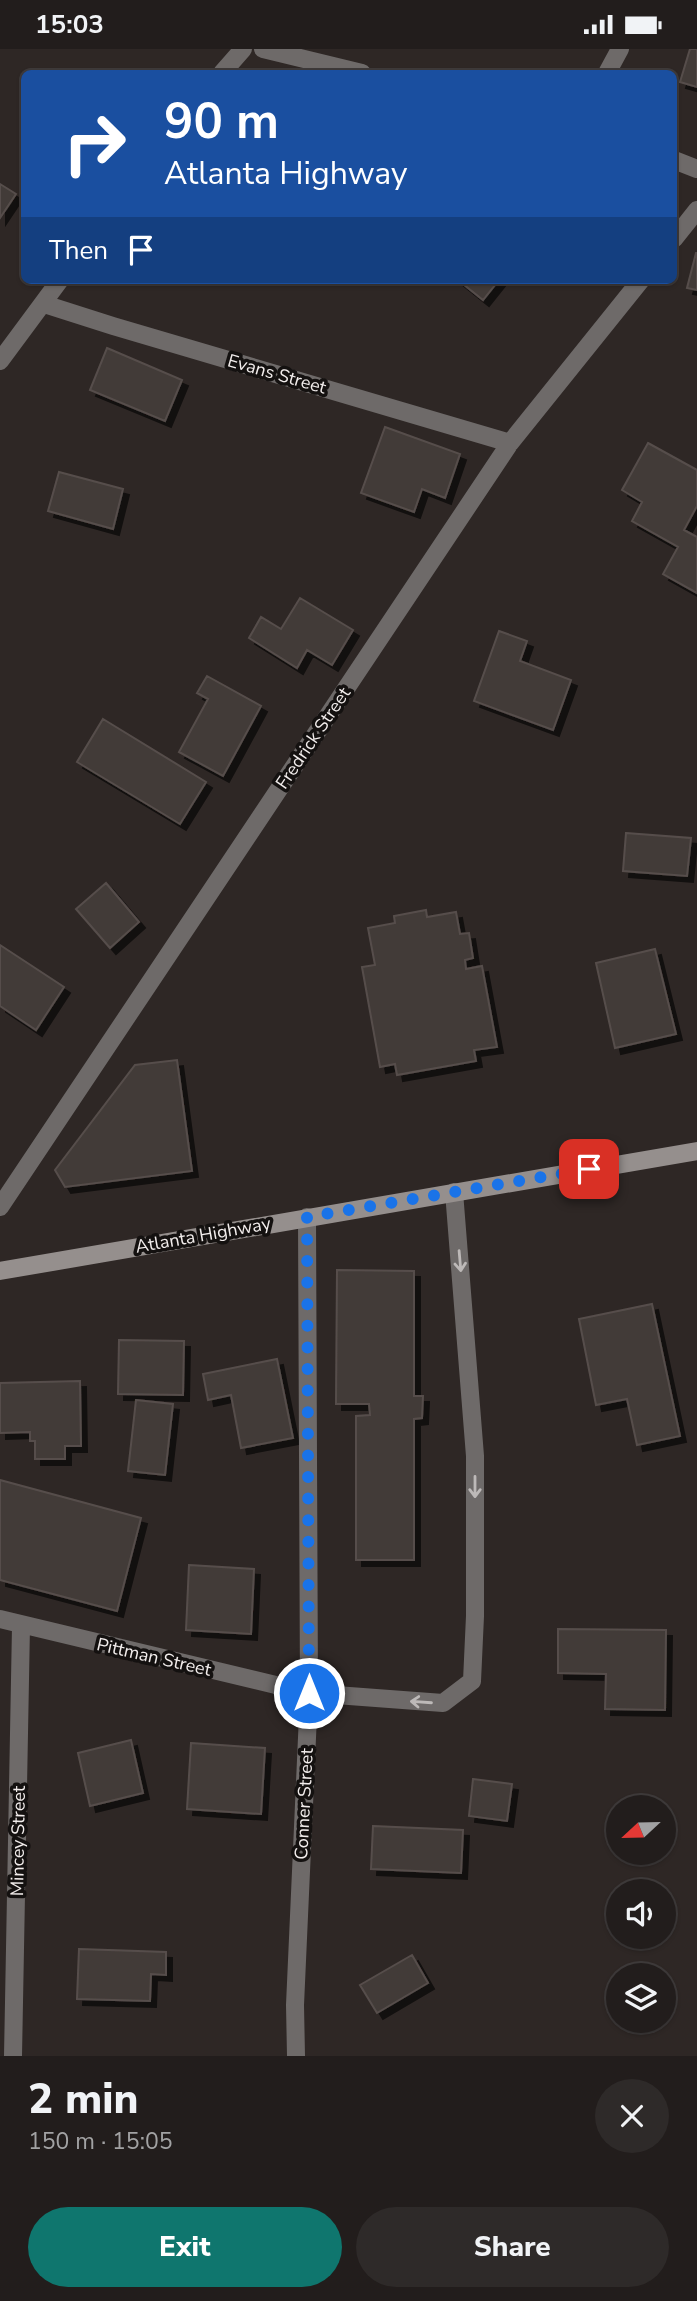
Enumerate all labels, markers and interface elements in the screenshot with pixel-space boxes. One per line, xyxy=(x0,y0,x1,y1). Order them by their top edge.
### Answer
text: 15:03 xyxy=(35,7,104,42)
text: 90 m xyxy=(164,88,279,155)
icon: right xyxy=(49,98,140,189)
text: Atlanta Highway xyxy=(164,152,408,195)
icon: arrive xyxy=(122,231,160,269)
text: Then xyxy=(49,233,108,268)
street label: Evans Street xyxy=(225,348,330,400)
street label: Fredrick Street xyxy=(270,682,356,794)
pin xyxy=(559,1139,619,1199)
icon: arrive xyxy=(570,1150,608,1188)
street label: Atlanta Highway xyxy=(133,1211,273,1259)
one-way arrow xyxy=(454,1249,467,1271)
one-way arrow xyxy=(468,1476,482,1499)
street label: Pittman Street xyxy=(94,1632,214,1682)
position arrow xyxy=(272,1656,346,1730)
one-way arrow xyxy=(410,1695,433,1708)
street label: Conner Street xyxy=(289,1747,319,1860)
street label: Mincey Street xyxy=(5,1785,31,1896)
north arrow xyxy=(606,1795,676,1865)
map controls xyxy=(606,1795,676,2033)
button: sound xyxy=(606,1879,676,1949)
button: layers xyxy=(606,1963,676,2033)
text: 2 min xyxy=(28,2071,138,2128)
button: close xyxy=(595,2079,669,2153)
text: 150 m · 15:05 xyxy=(28,2126,173,2157)
button: Exit xyxy=(28,2207,342,2287)
button: Share xyxy=(356,2207,669,2287)

